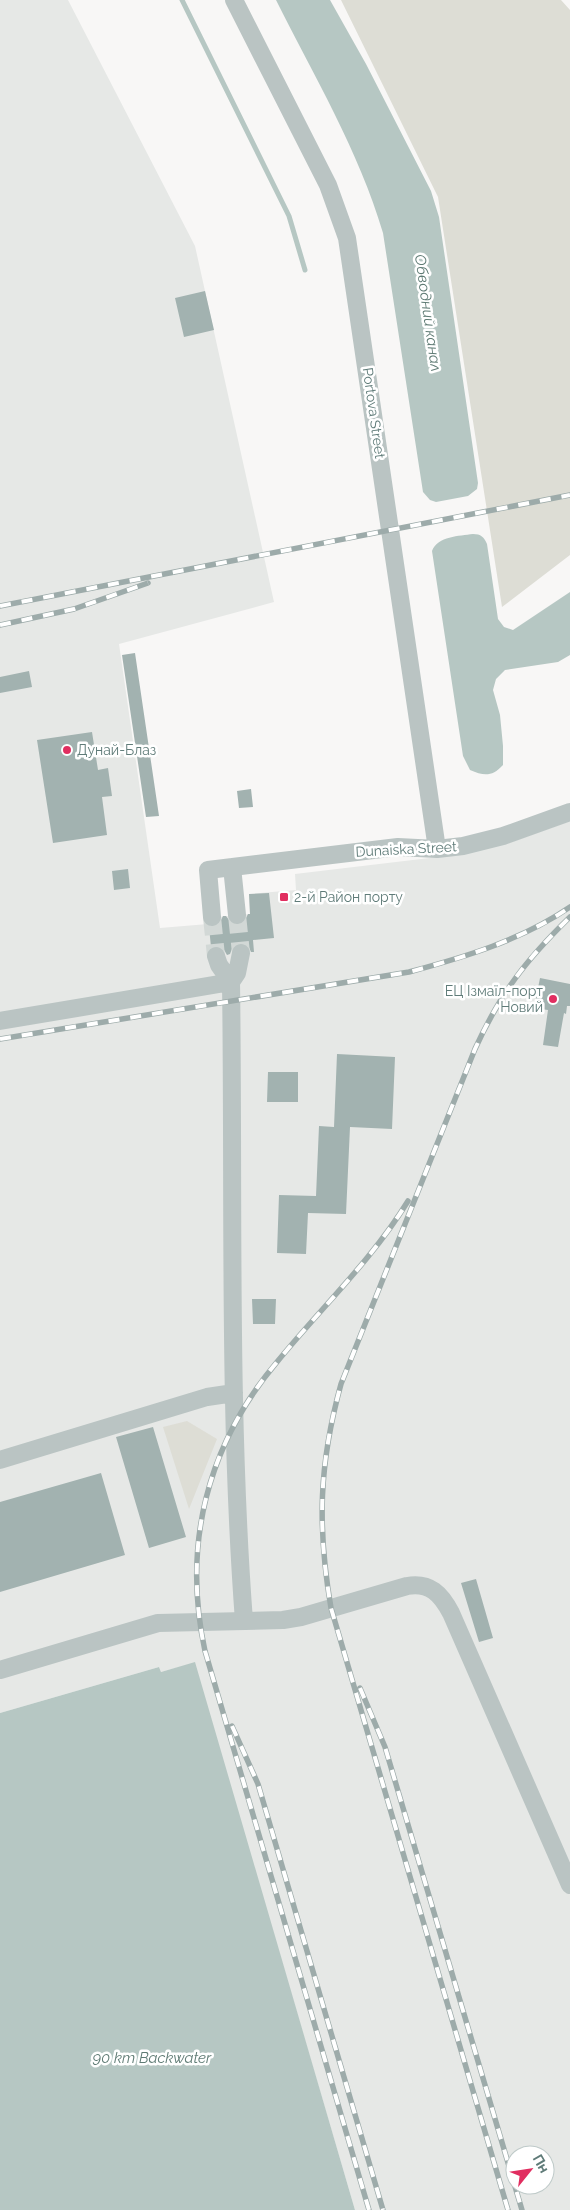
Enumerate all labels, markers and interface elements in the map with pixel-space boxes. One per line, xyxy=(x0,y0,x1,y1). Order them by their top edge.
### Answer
water label: Обводний канал xyxy=(411,253,445,373)
street label: Portova Street xyxy=(360,366,388,460)
place label: Дунай-Блаз xyxy=(77,742,156,758)
marker: Дунай-Блаз xyxy=(61,744,73,756)
street label: Dunaiska Street xyxy=(355,838,457,860)
place label: 2-й Район порту xyxy=(294,889,403,905)
marker: 2-й Район порту xyxy=(278,891,290,903)
place label: ЕЦ Ізмаїл-порт Новий xyxy=(445,983,543,1015)
marker: ЕЦ Ізмаїл-порт Новий xyxy=(547,993,559,1005)
water label: 90 km Backwater xyxy=(93,2049,212,2067)
north arrow xyxy=(505,2145,555,2195)
text: Пн xyxy=(530,2151,553,2176)

